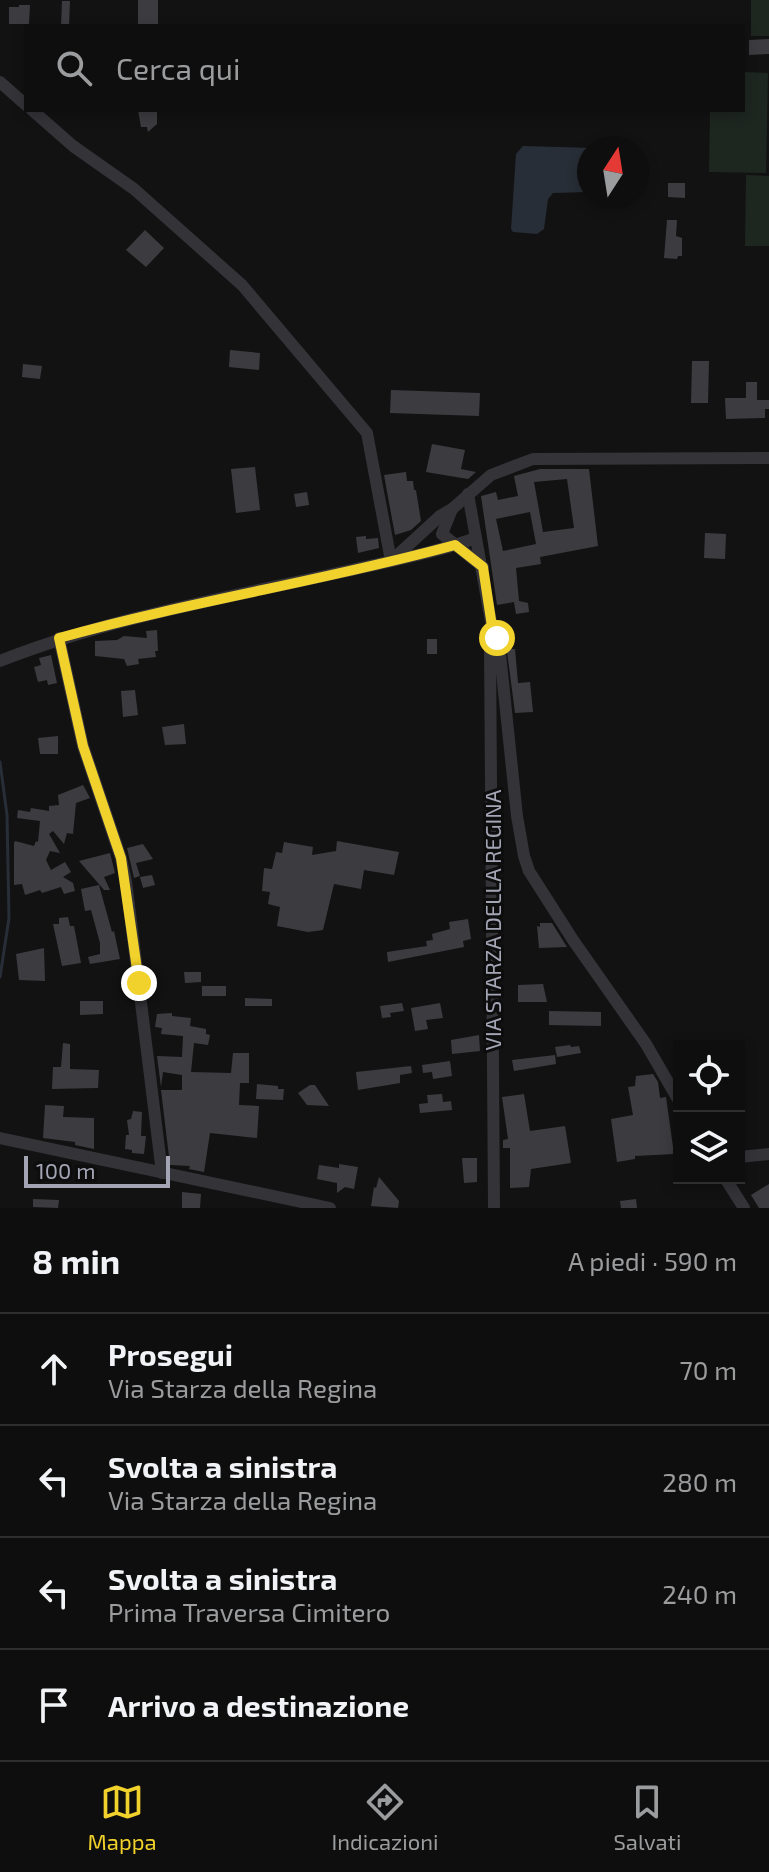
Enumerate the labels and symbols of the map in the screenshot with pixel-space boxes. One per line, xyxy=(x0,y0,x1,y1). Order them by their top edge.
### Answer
north arrow xyxy=(577,136,649,208)
route start xyxy=(479,620,515,656)
street label: VIA STARZA DELLA REGINA xyxy=(479,789,505,1051)
route end xyxy=(121,965,157,1001)
scale bar xyxy=(24,1152,170,1188)

